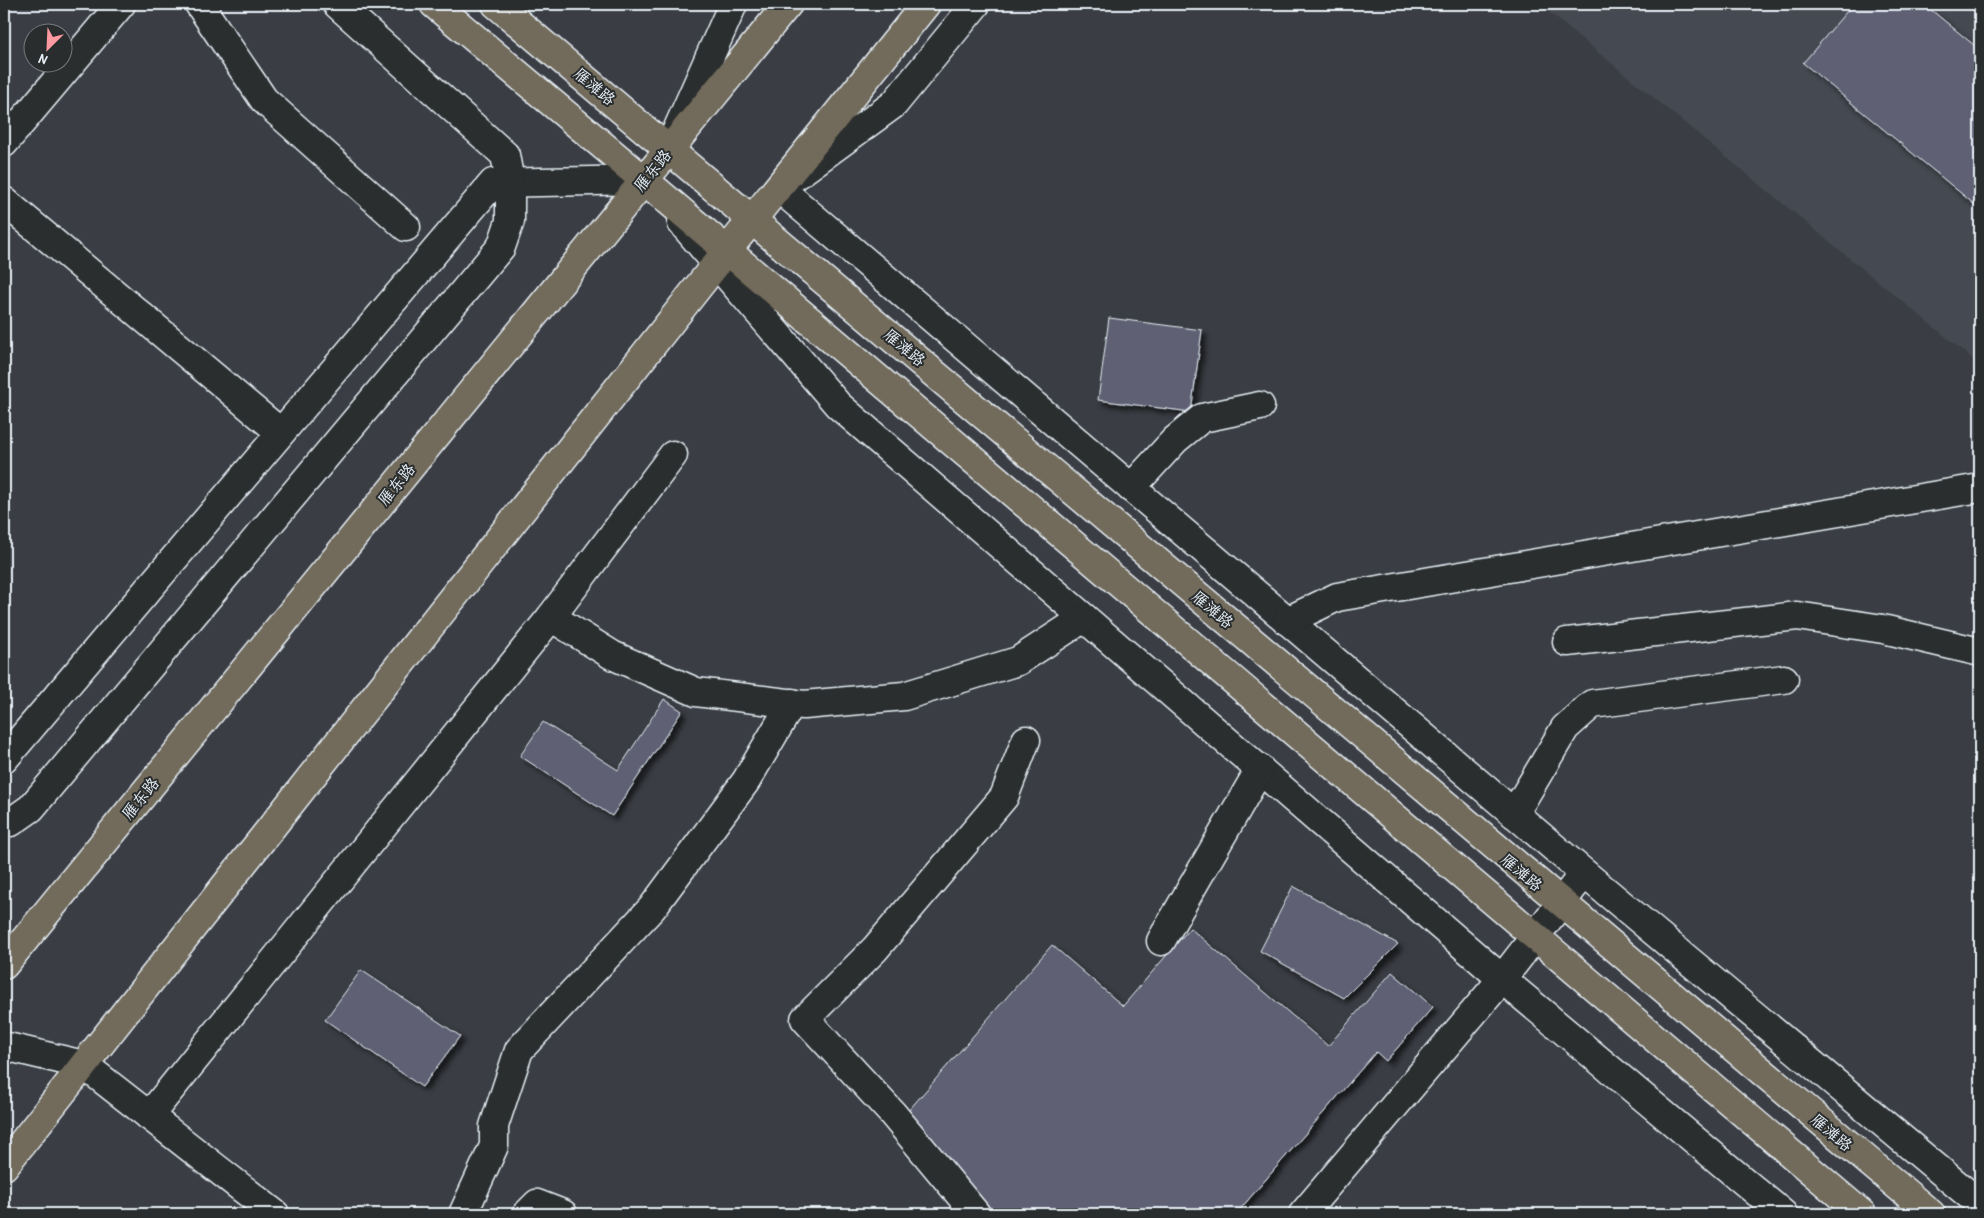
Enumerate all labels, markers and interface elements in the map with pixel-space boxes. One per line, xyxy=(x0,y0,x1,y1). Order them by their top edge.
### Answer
north arrow xyxy=(22,22,72,72)
text: N xyxy=(35,50,50,71)
street label: 雁滩路 xyxy=(570,62,620,110)
street label: 雁东路 xyxy=(628,144,676,196)
street label: 雁滩路 xyxy=(880,323,930,371)
street label: 雁东路 xyxy=(372,458,420,510)
street label: 雁滩路 xyxy=(1188,585,1238,633)
street label: 雁东路 xyxy=(116,772,164,824)
street label: 雁滩路 xyxy=(1497,848,1547,896)
street label: 雁滩路 xyxy=(1807,1108,1857,1156)

